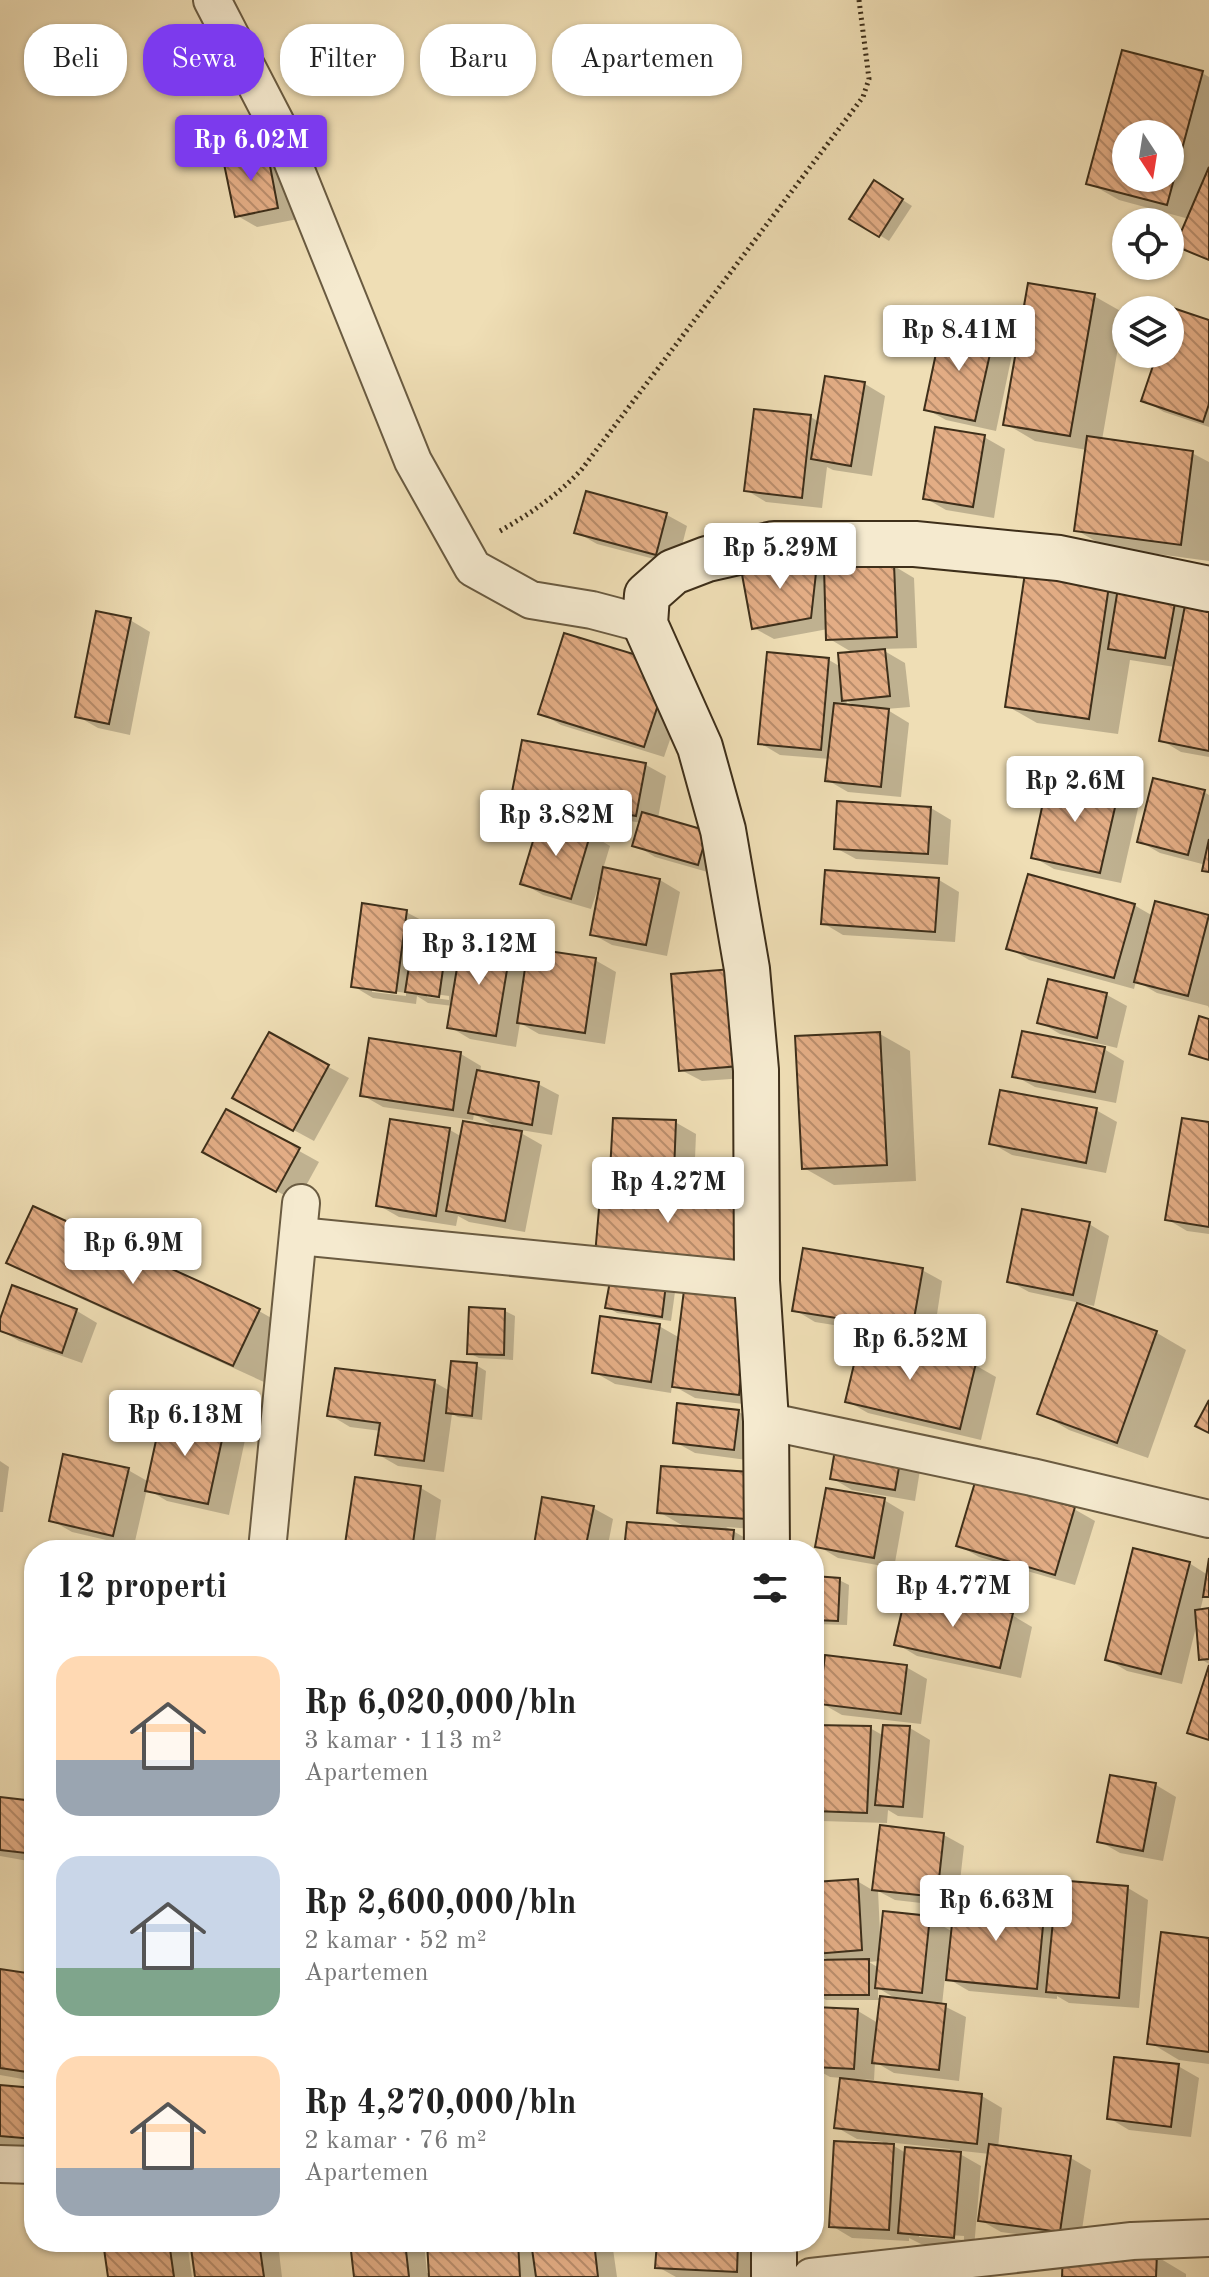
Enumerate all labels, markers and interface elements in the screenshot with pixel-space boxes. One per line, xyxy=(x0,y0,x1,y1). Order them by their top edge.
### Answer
chip: Beli xyxy=(24,24,127,96)
chip: Sewa xyxy=(143,24,264,96)
chip: Filter xyxy=(280,24,404,96)
chip: Baru xyxy=(420,24,536,96)
chip: Apartemen xyxy=(552,24,742,96)
pin: Rp 6.02M xyxy=(168,115,334,183)
north arrow xyxy=(1112,120,1184,192)
map controls xyxy=(1112,120,1184,368)
text: Rp 6.02M xyxy=(193,128,309,154)
button: locate xyxy=(1112,208,1184,280)
button: layers xyxy=(1112,296,1184,368)
pin: Rp 8.41M xyxy=(876,305,1042,373)
text: Rp 8.41M xyxy=(901,318,1017,344)
pin: Rp 5.29M xyxy=(697,523,863,591)
text: Rp 5.29M xyxy=(722,536,838,562)
pin: Rp 2.6M xyxy=(1001,756,1149,824)
text: Rp 2.6M xyxy=(1025,769,1125,795)
pin: Rp 3.82M xyxy=(473,790,639,858)
text: Rp 3.82M xyxy=(498,803,614,829)
pin: Rp 3.12M xyxy=(396,919,562,987)
text: Rp 3.12M xyxy=(421,932,537,958)
pin: Rp 4.27M xyxy=(585,1157,751,1225)
text: Rp 4.27M xyxy=(610,1170,726,1196)
pin: Rp 6.9M xyxy=(59,1218,207,1286)
text: Rp 6.9M xyxy=(83,1231,183,1257)
pin: Rp 6.52M xyxy=(827,1314,993,1382)
text: Rp 6.52M xyxy=(852,1327,968,1353)
pin: Rp 6.13M xyxy=(102,1390,268,1458)
text: Rp 6.13M xyxy=(127,1403,243,1429)
pin: Rp 4.77M xyxy=(870,1561,1036,1629)
icon: filters xyxy=(748,1566,792,1610)
text: 12 properti xyxy=(56,1571,227,1605)
text: Rp 4.77M xyxy=(895,1574,1011,1600)
text: Rp 6,020,000/bln xyxy=(304,1687,577,1721)
icon: home xyxy=(120,1688,216,1784)
text: 3 kamar · 113 m² xyxy=(304,1728,502,1754)
text: Apartemen xyxy=(304,1760,429,1786)
pin: Rp 6.63M xyxy=(913,1875,1079,1943)
text: Rp 2,600,000/bln xyxy=(304,1887,577,1921)
icon: home xyxy=(120,1888,216,1984)
text: Rp 6.63M xyxy=(938,1888,1054,1914)
text: 2 kamar · 52 m² xyxy=(304,1928,487,1954)
text: Apartemen xyxy=(304,1960,429,1986)
text: Rp 4,270,000/bln xyxy=(304,2087,577,2121)
icon: home xyxy=(120,2088,216,2184)
text: 2 kamar · 76 m² xyxy=(304,2128,487,2154)
text: Apartemen xyxy=(304,2160,429,2186)

